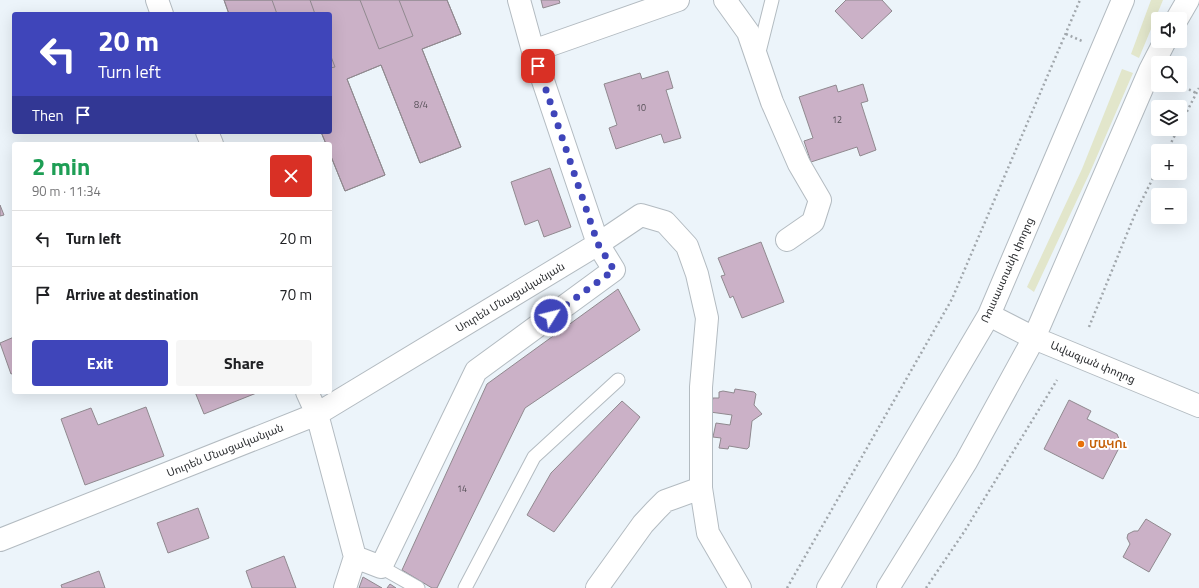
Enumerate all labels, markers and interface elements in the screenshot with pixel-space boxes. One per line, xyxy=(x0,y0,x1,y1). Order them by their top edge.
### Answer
map controls xyxy=(1151,12,1187,224)
button: sound xyxy=(1151,12,1187,48)
text: 20 m xyxy=(98,19,159,62)
icon: left xyxy=(32,28,84,80)
pin xyxy=(521,49,555,83)
icon: arrive xyxy=(527,55,549,77)
button: search xyxy=(1151,56,1187,92)
text: Turn left xyxy=(98,58,161,85)
house number: 8/4 xyxy=(414,98,428,111)
button: layers xyxy=(1151,100,1187,136)
house number: 10 xyxy=(636,101,646,114)
text: Then xyxy=(32,104,64,127)
icon: arrive xyxy=(72,104,94,126)
house number: 12 xyxy=(832,113,842,126)
button: + xyxy=(1151,144,1187,180)
text: 2 min xyxy=(32,148,90,184)
button: close xyxy=(270,155,312,197)
text: 90 m · 11:34 xyxy=(32,181,101,201)
button: − xyxy=(1151,188,1187,224)
street label: Ռուսաստանի փողոց xyxy=(976,215,1038,325)
text: Turn left xyxy=(66,227,121,250)
text: 20 m xyxy=(279,227,312,250)
icon: left xyxy=(32,228,54,250)
street label: Սուրեն Մնացականյան xyxy=(452,258,568,336)
text: Arrive at destination xyxy=(66,283,199,306)
text: 70 m xyxy=(279,283,312,306)
icon: arrive xyxy=(32,284,54,306)
position arrow xyxy=(530,295,572,337)
street label: Ավագյան փողոց xyxy=(1048,337,1138,387)
button: Exit xyxy=(32,340,168,386)
button: Share xyxy=(176,340,312,386)
street label: Սուրեն Մնացականյան xyxy=(164,419,286,481)
place label: ՄԱԿՈւ xyxy=(1089,436,1128,452)
marker: ՄԱԿՈւ xyxy=(1076,439,1086,449)
house number: 14 xyxy=(457,482,467,495)

